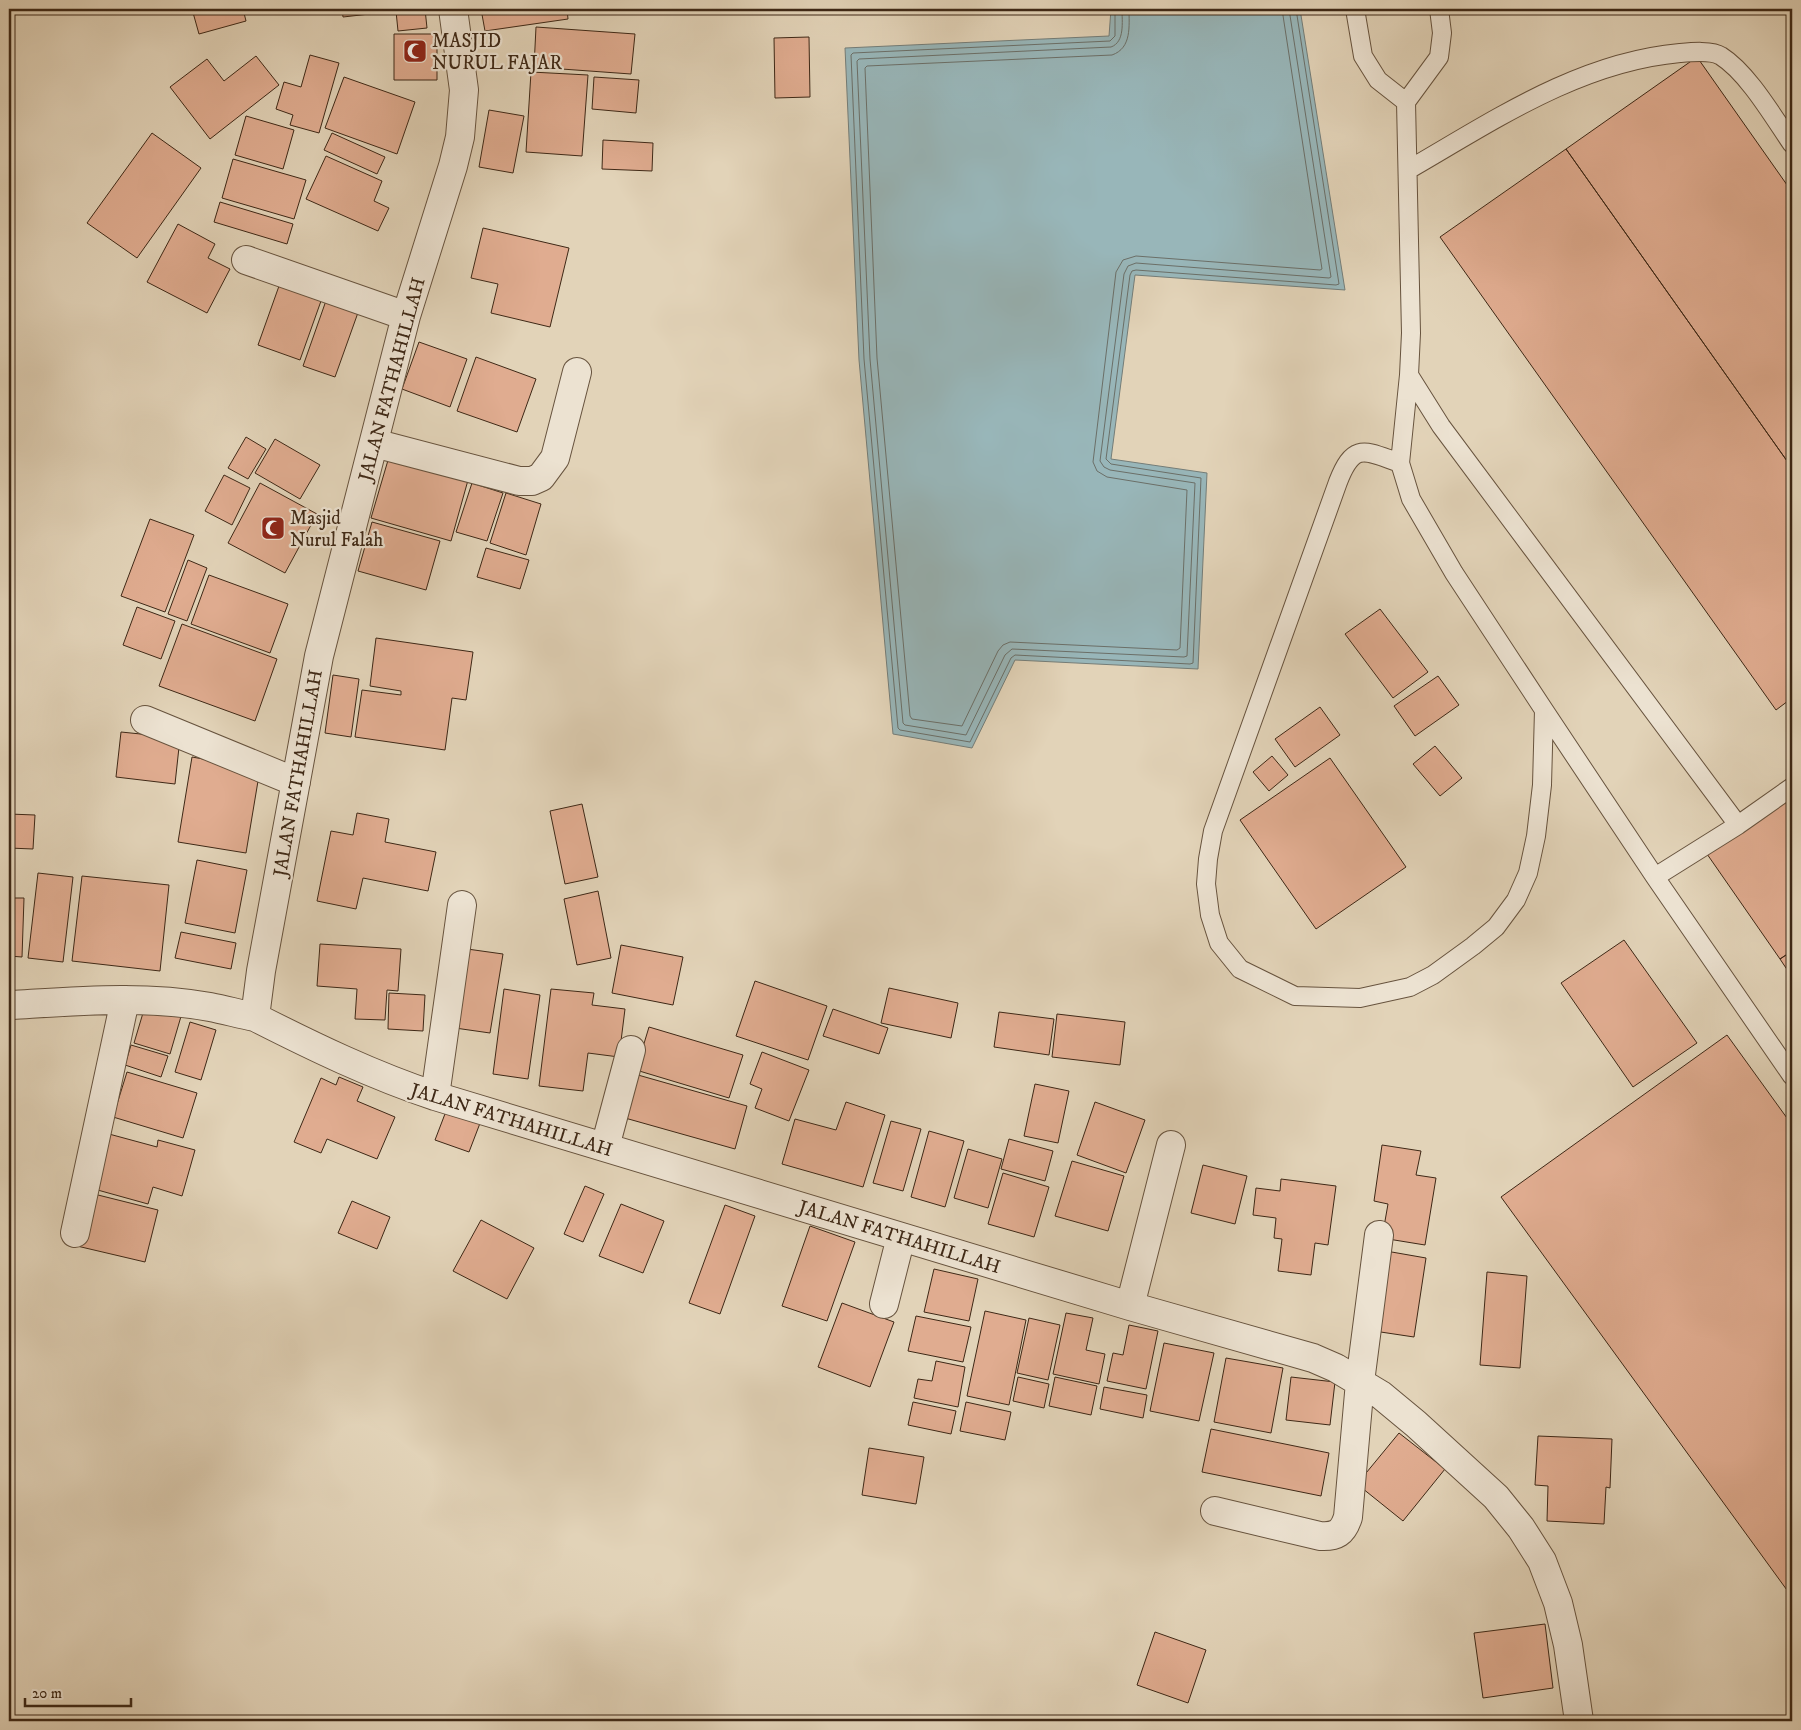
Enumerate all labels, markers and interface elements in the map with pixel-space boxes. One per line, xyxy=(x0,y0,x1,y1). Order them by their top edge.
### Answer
place label: MASJID NURUL FAJAR xyxy=(432,30,562,75)
mosque icon: MASJID NURUL FAJAR xyxy=(402,38,428,64)
street label: JALAN FATHAHILLAH xyxy=(354,275,431,486)
place label: Masjid Nurul Falah xyxy=(290,507,383,552)
mosque icon: Masjid Nurul Falah xyxy=(260,515,286,541)
street label: JALAN FATHAHILLAH xyxy=(269,668,328,881)
street label: JALAN FATHAHILLAH xyxy=(406,1078,615,1162)
street label: JALAN FATHAHILLAH xyxy=(794,1195,1003,1279)
scale bar xyxy=(25,1675,131,1707)
text: 20 m xyxy=(32,1684,62,1703)

